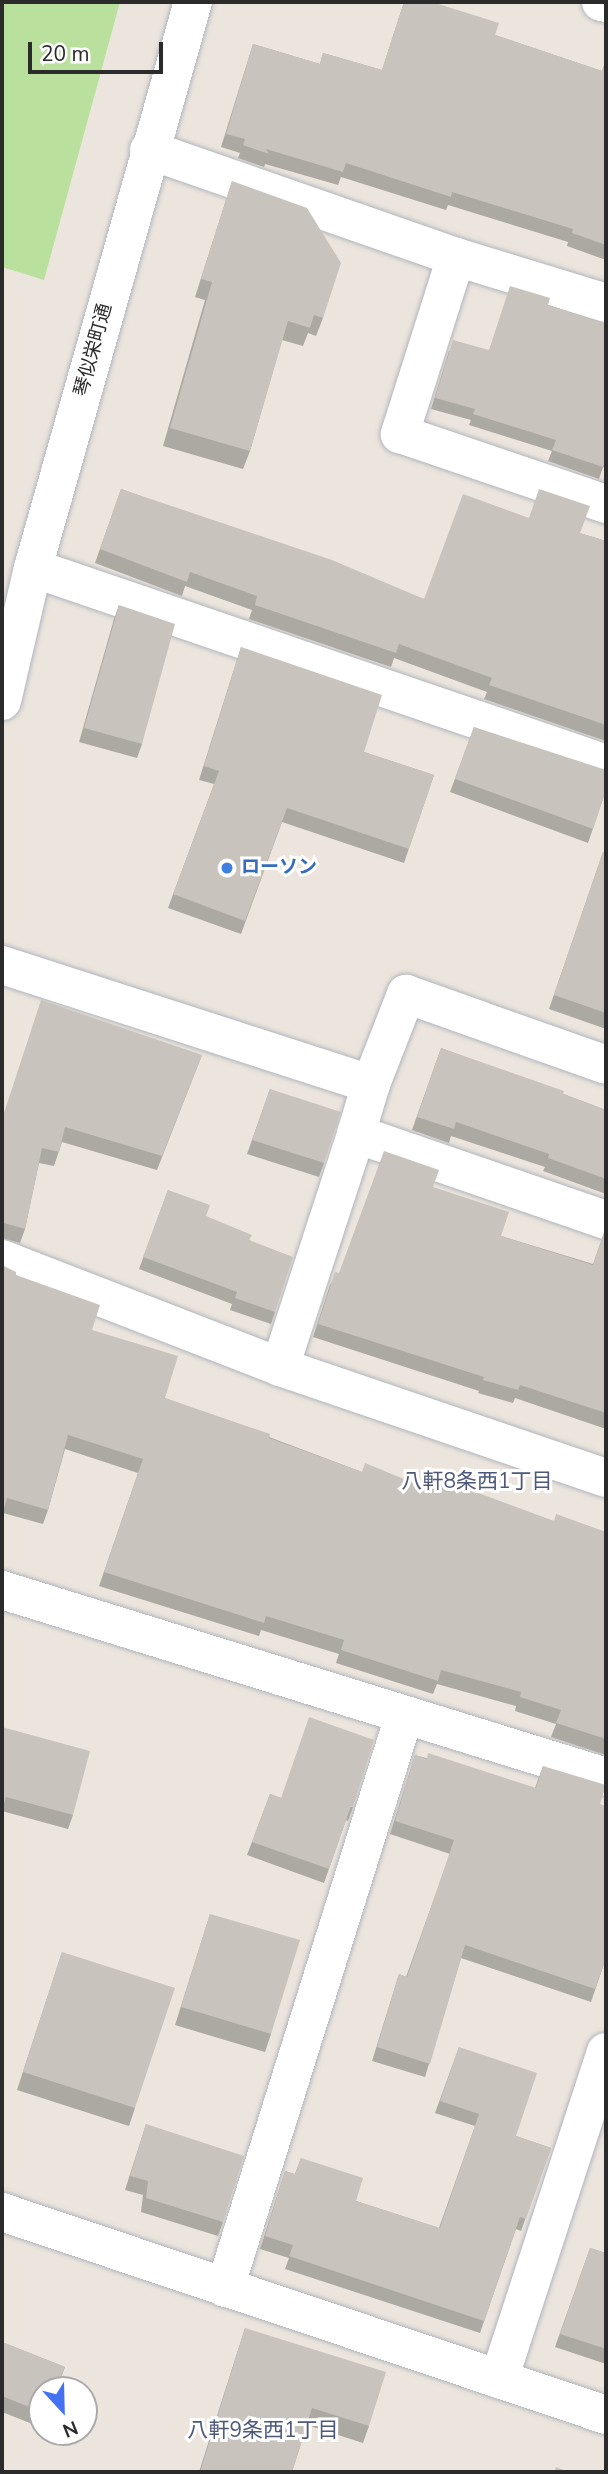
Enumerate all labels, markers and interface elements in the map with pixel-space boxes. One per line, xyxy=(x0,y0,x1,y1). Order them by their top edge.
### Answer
scale bar xyxy=(32,28,166,72)
text: 20 m xyxy=(41,40,90,68)
street label: 琴似栄町通 xyxy=(71,301,117,399)
place label: ローソン xyxy=(241,857,317,879)
marker: ローソン xyxy=(219,860,235,876)
district label: 八軒8条西1丁目 xyxy=(401,1468,553,1494)
north arrow xyxy=(28,2376,98,2446)
text: N xyxy=(59,2414,82,2443)
district label: 八軒9条西1丁目 xyxy=(187,2417,339,2443)

